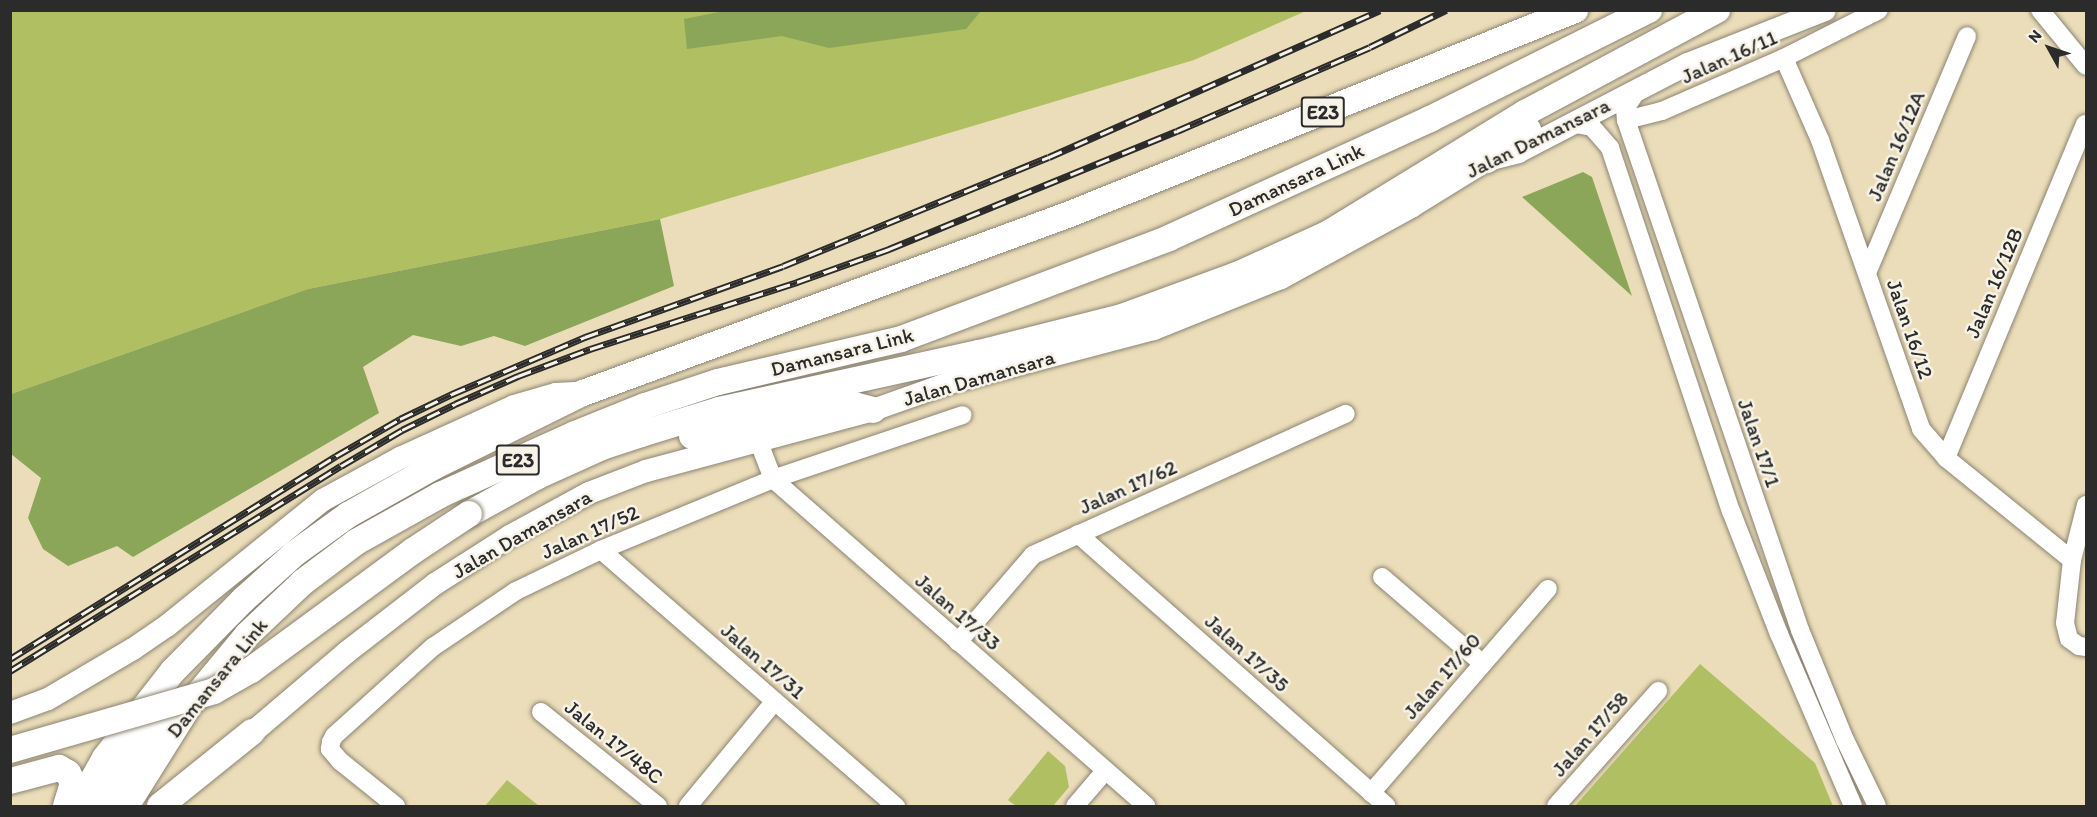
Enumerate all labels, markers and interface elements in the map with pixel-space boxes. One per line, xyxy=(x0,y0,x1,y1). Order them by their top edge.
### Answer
north arrow xyxy=(2019,18,2079,78)
street label: Jalan 16/11 xyxy=(1677,25,1781,89)
text: N xyxy=(2024,26,2046,46)
street label: Jalan 16/12A xyxy=(1862,87,1930,205)
street label: Jalan Damansara xyxy=(1462,92,1614,184)
road number: E23 xyxy=(1300,95,1346,129)
street label: Damansara Link xyxy=(1224,138,1368,222)
street label: Jalan 16/12B xyxy=(1960,224,2028,342)
street label: Jalan 16/12 xyxy=(1881,276,1939,382)
street label: Damansara Link xyxy=(768,322,916,382)
street label: Jalan Damansara xyxy=(900,344,1058,412)
street label: Jalan 17/1 xyxy=(1732,396,1786,490)
road number: E23 xyxy=(496,443,540,477)
street label: Jalan 17/62 xyxy=(1075,454,1181,520)
street label: Jalan Damansara xyxy=(448,484,596,584)
street label: Jalan 17/52 xyxy=(537,499,643,565)
street label: Jalan 17/33 xyxy=(910,568,1006,656)
street label: Jalan 17/35 xyxy=(1200,609,1294,697)
street label: Damansara Link xyxy=(161,613,273,743)
street label: Jalan 17/31 xyxy=(716,618,810,704)
street label: Jalan 17/60 xyxy=(1398,628,1486,724)
street label: Jalan 17/58 xyxy=(1546,686,1634,782)
street label: Jalan 17/48C xyxy=(560,695,668,789)

